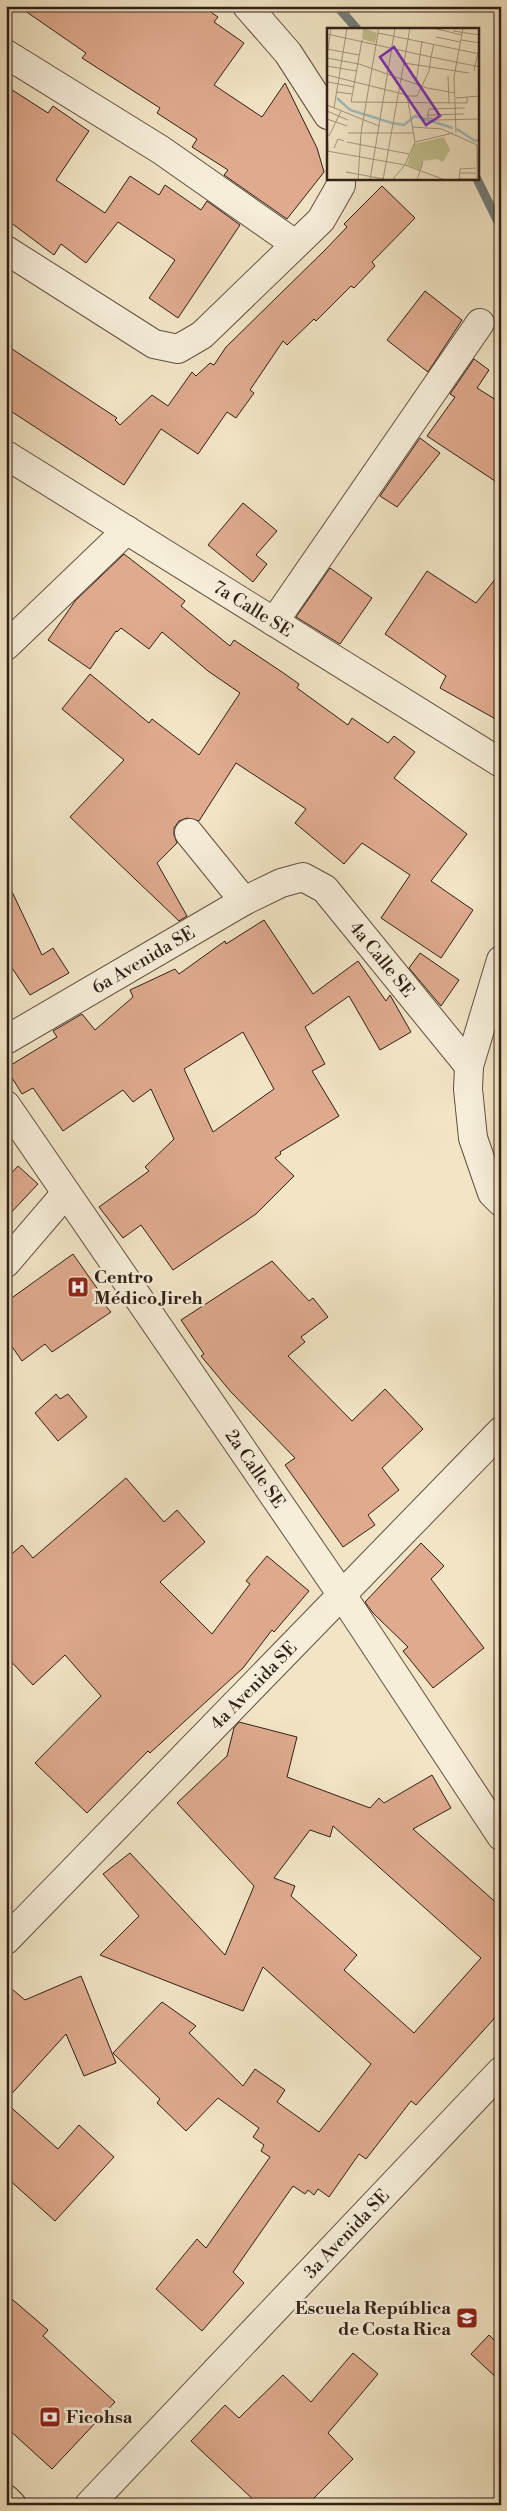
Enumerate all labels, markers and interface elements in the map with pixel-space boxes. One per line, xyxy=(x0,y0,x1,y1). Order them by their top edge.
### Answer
inset map xyxy=(327,28,480,180)
street label: 7a Calle SE xyxy=(209,575,297,642)
street label: 4a Calle SE xyxy=(344,916,420,1002)
street label: 6a Avenida SE xyxy=(88,921,199,999)
place label: Centro Médico Jireh xyxy=(94,1266,203,1310)
hospital icon: Centro Médico Jireh xyxy=(66,1275,90,1299)
street label: 2a Calle SE xyxy=(220,1425,291,1513)
street label: 4a Avenida SE xyxy=(205,1636,302,1735)
street label: 3a Avenida SE xyxy=(299,2184,394,2283)
place label: Escuela República de Costa Rica xyxy=(295,2297,451,2341)
school or university icon: Escuela República de Costa Rica xyxy=(455,2306,479,2330)
bank icon: Ficohsa xyxy=(38,2405,62,2429)
place label: Ficohsa xyxy=(66,2406,133,2429)

